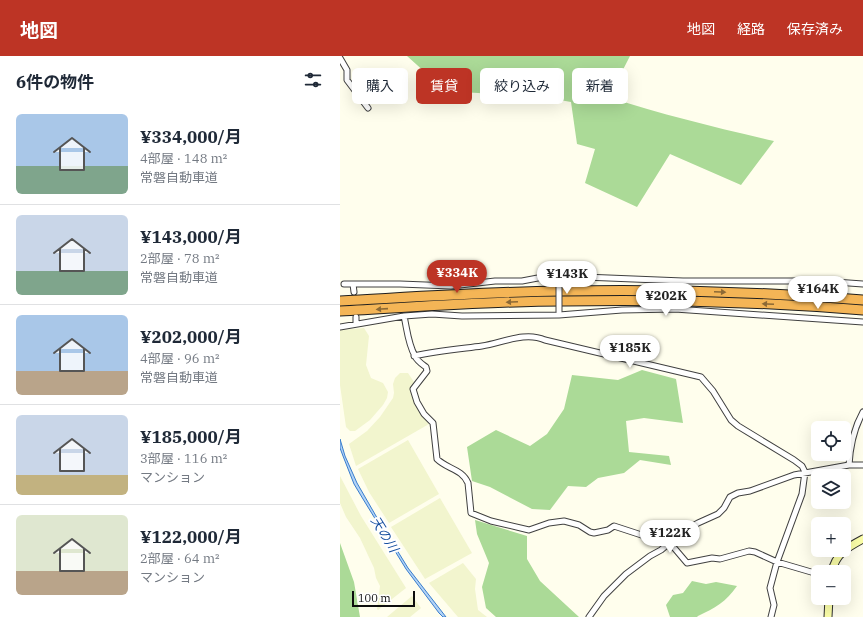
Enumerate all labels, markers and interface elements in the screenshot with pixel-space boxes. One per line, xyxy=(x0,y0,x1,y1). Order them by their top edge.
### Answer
text: 地図 xyxy=(20,18,58,42)
text: 地図 xyxy=(687,20,715,38)
text: 経路 xyxy=(737,20,765,38)
text: 保存済み xyxy=(787,20,843,38)
chip: 購入 xyxy=(352,68,408,104)
chip: 賃貸 xyxy=(416,68,472,104)
chip: 絞り込み xyxy=(480,68,564,104)
chip: 新着 xyxy=(572,68,628,104)
icon: filters xyxy=(302,69,324,91)
text: 6件の物件 xyxy=(16,71,94,93)
text: ¥334,000/月 xyxy=(140,126,242,148)
icon: home xyxy=(48,130,96,178)
text: 4部屋 · 148 m² xyxy=(140,150,227,167)
text: 常磐自動車道 xyxy=(140,169,218,186)
text: ¥143,000/月 xyxy=(140,226,242,248)
icon: home xyxy=(48,231,96,279)
text: 2部屋 · 78 m² xyxy=(140,250,220,267)
pin: ¥334K xyxy=(429,260,485,294)
pin: ¥143K xyxy=(539,261,595,295)
text: ¥334K xyxy=(436,264,478,281)
text: ¥143K xyxy=(546,265,588,282)
text: 常磐自動車道 xyxy=(140,269,218,286)
pin: ¥164K xyxy=(790,276,846,310)
text: ¥164K xyxy=(797,280,839,297)
pin: ¥202K xyxy=(638,283,694,317)
text: ¥202K xyxy=(645,287,687,304)
one-way arrow xyxy=(714,289,727,295)
one-way arrow xyxy=(505,299,518,305)
one-way arrow xyxy=(761,301,774,307)
one-way arrow xyxy=(376,305,389,312)
text: ¥202,000/月 xyxy=(140,326,242,348)
icon: home xyxy=(48,331,96,379)
pin: ¥185K xyxy=(602,335,658,369)
text: ¥185K xyxy=(609,339,651,356)
text: 4部屋 · 96 m² xyxy=(140,350,220,367)
text: 常磐自動車道 xyxy=(140,369,218,386)
map controls xyxy=(811,421,851,605)
button: locate xyxy=(811,421,851,461)
text: ¥185,000/月 xyxy=(140,426,242,448)
icon: home xyxy=(48,431,96,479)
text: 3部屋 · 116 m² xyxy=(140,450,227,467)
text: マンション xyxy=(140,469,205,486)
button: layers xyxy=(811,469,851,509)
water label: 天の川 xyxy=(367,513,403,557)
button: + xyxy=(811,517,851,557)
pin: ¥122K xyxy=(642,520,698,554)
text: ¥122K xyxy=(649,524,691,541)
text: ¥122,000/月 xyxy=(140,526,242,548)
icon: home xyxy=(48,531,96,579)
text: 2部屋 · 64 m² xyxy=(140,550,220,567)
button: − xyxy=(811,565,851,605)
text: マンション xyxy=(140,569,205,586)
scale bar xyxy=(352,589,415,608)
text: 100 m xyxy=(358,591,391,605)

